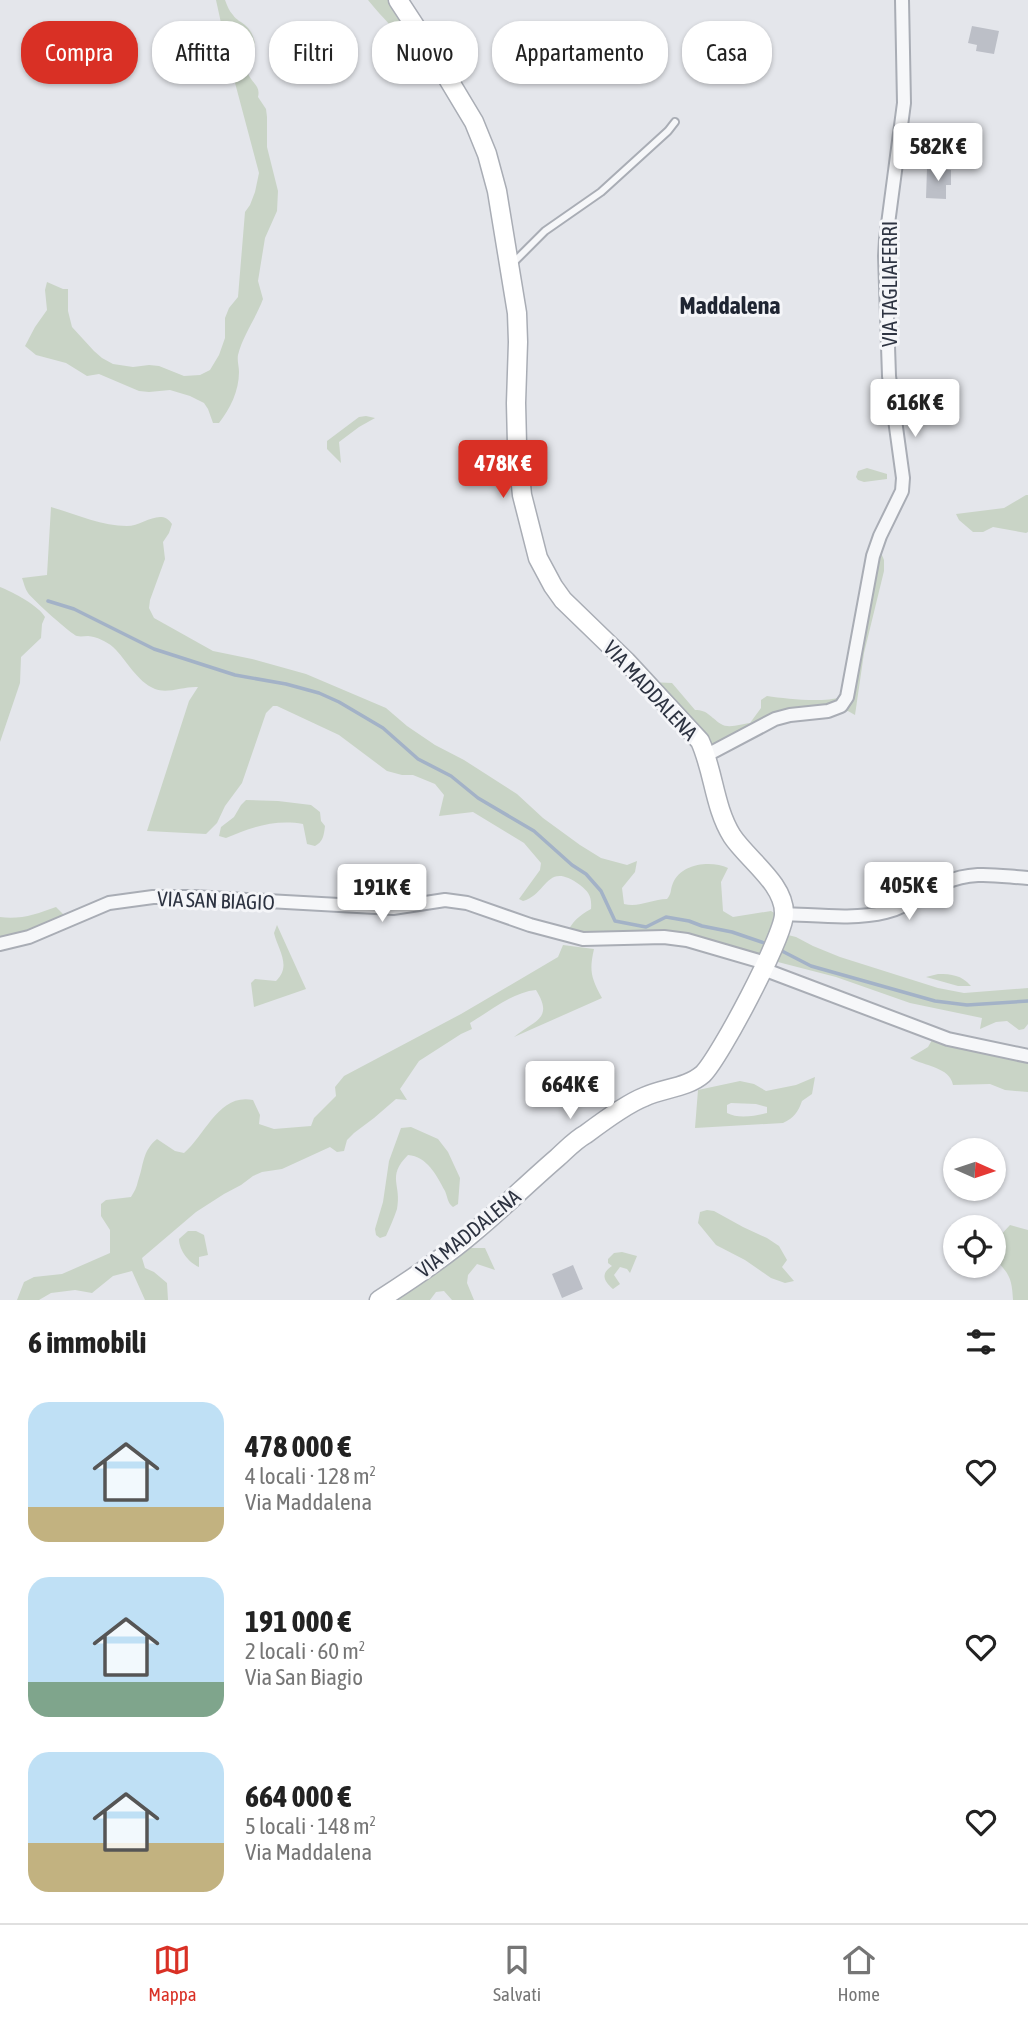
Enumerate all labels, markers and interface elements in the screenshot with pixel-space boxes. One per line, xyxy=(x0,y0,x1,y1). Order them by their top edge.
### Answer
chip: Compra xyxy=(21,21,138,84)
chip: Affitta xyxy=(152,21,255,84)
chip: Filtri xyxy=(269,21,358,84)
chip: Nuovo xyxy=(372,21,478,84)
chip: Appartamento xyxy=(492,21,668,84)
chip: Casa xyxy=(682,21,772,84)
pin: 582K € xyxy=(881,124,995,183)
text: 582K € xyxy=(909,133,967,159)
street label: VIA TAGLIAFERRI xyxy=(877,221,901,347)
district label: Maddalena xyxy=(680,292,780,319)
pin: 616K € xyxy=(858,380,972,439)
text: 616K € xyxy=(886,389,944,415)
pin: 478K € xyxy=(446,440,560,500)
text: 478K € xyxy=(474,450,532,476)
street label: VIA MADDALENA xyxy=(599,635,703,745)
pin: 405K € xyxy=(852,862,966,922)
pin: 191K € xyxy=(325,864,439,924)
text: 405K € xyxy=(880,872,938,898)
text: 191K € xyxy=(353,874,411,900)
street label: VIA SAN BIAGIO xyxy=(157,886,275,914)
pin: 664K € xyxy=(513,1062,627,1121)
text: 664K € xyxy=(541,1071,599,1097)
north arrow xyxy=(943,1138,1006,1200)
map controls xyxy=(943,1138,1006,1278)
street label: VIA MADDALENA xyxy=(411,1183,525,1282)
button: locate xyxy=(943,1215,1006,1278)
icon: filters xyxy=(962,1323,1000,1361)
text: 6 immobili xyxy=(28,1325,146,1359)
text: 478 000 € xyxy=(245,1429,351,1463)
icon: home xyxy=(84,1430,168,1514)
icon: heart xyxy=(962,1453,1000,1491)
text: 4 locali · 128 m² xyxy=(245,1463,376,1489)
text: Via Maddalena xyxy=(245,1489,372,1515)
text: 191 000 € xyxy=(245,1604,351,1638)
icon: home xyxy=(84,1605,168,1689)
icon: heart xyxy=(962,1628,1000,1666)
text: 2 locali · 60 m² xyxy=(245,1638,365,1664)
text: Via San Biagio xyxy=(245,1664,363,1690)
text: 664 000 € xyxy=(245,1779,351,1813)
icon: home xyxy=(84,1780,168,1864)
icon: heart xyxy=(962,1803,1000,1841)
text: 5 locali · 148 m² xyxy=(245,1813,376,1839)
text: Via Maddalena xyxy=(245,1839,372,1865)
tab: Mappa xyxy=(148,1941,197,2005)
tab: Salvati xyxy=(493,1941,541,2005)
tab: Home xyxy=(838,1941,880,2005)

